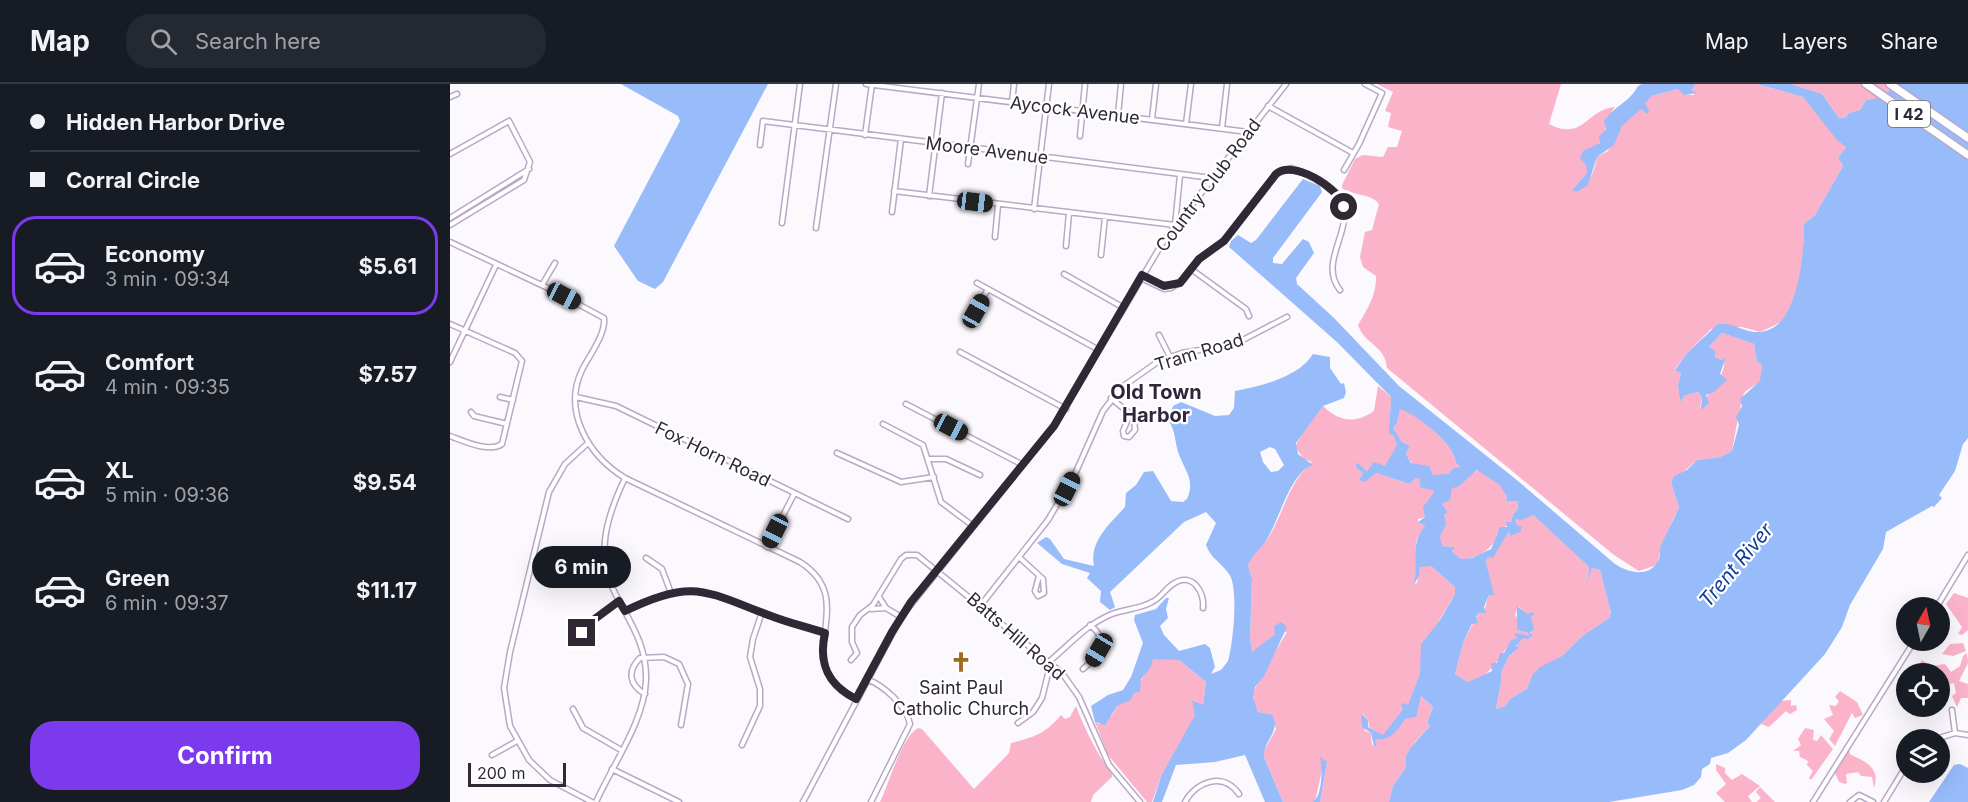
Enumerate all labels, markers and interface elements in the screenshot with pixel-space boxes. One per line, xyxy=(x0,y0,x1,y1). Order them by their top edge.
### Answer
search box xyxy=(126,14,546,68)
text: Map xyxy=(30,24,90,58)
icon: search xyxy=(147,25,180,58)
text: Search here xyxy=(195,28,321,54)
text: Map xyxy=(1705,29,1749,54)
text: Layers xyxy=(1782,29,1848,54)
text: Share xyxy=(1881,29,1938,54)
street label: Aycock Avenue xyxy=(1009,92,1141,128)
road number: I 42 xyxy=(1888,101,1930,127)
text: Hidden Harbor Drive xyxy=(66,109,285,135)
street label: Country Club Road xyxy=(1151,114,1265,256)
street label: Moore Avenue xyxy=(925,132,1049,168)
text: Corral Circle xyxy=(66,167,200,193)
car xyxy=(956,191,994,213)
route start xyxy=(1330,193,1357,220)
icon: car xyxy=(33,239,87,293)
text: Economy xyxy=(105,241,205,267)
text: $5.61 xyxy=(359,253,417,279)
text: 3 min · 09:34 xyxy=(105,267,230,291)
car xyxy=(544,280,584,312)
car xyxy=(959,291,993,331)
street label: Tram Road xyxy=(1152,329,1246,375)
icon: car xyxy=(33,347,87,401)
text: Comfort xyxy=(105,349,194,375)
text: $7.57 xyxy=(358,361,417,387)
text: 4 min · 09:35 xyxy=(105,375,230,399)
district label: Old Town Harbor xyxy=(1110,380,1202,427)
car xyxy=(931,411,971,443)
street label: Fox Horn Road xyxy=(652,417,774,491)
icon: car xyxy=(33,455,87,509)
text: XL xyxy=(105,457,134,483)
text: $9.54 xyxy=(353,469,417,495)
car xyxy=(1051,469,1083,509)
text: 5 min · 09:36 xyxy=(105,483,230,507)
car xyxy=(759,511,791,551)
water label: Trent River xyxy=(1694,518,1778,612)
callout: 6 min xyxy=(532,546,632,588)
text: 6 min xyxy=(555,555,608,579)
icon: car xyxy=(33,563,87,617)
text: Green xyxy=(105,565,170,591)
text: $11.17 xyxy=(356,577,417,603)
street label: Batts Hill Road xyxy=(963,588,1069,684)
text: 6 min · 09:37 xyxy=(105,591,229,615)
north arrow xyxy=(1896,597,1950,651)
map controls xyxy=(1896,597,1950,783)
route end xyxy=(568,619,595,646)
car xyxy=(1082,630,1116,670)
church icon: Saint Paul Catholic Church xyxy=(949,650,973,674)
button: locate xyxy=(1896,663,1950,717)
place label: Saint Paul Catholic Church xyxy=(893,677,1029,719)
button: Confirm xyxy=(30,721,420,790)
button: layers xyxy=(1896,729,1950,783)
scale bar xyxy=(468,760,566,788)
text: 200 m xyxy=(477,763,525,783)

